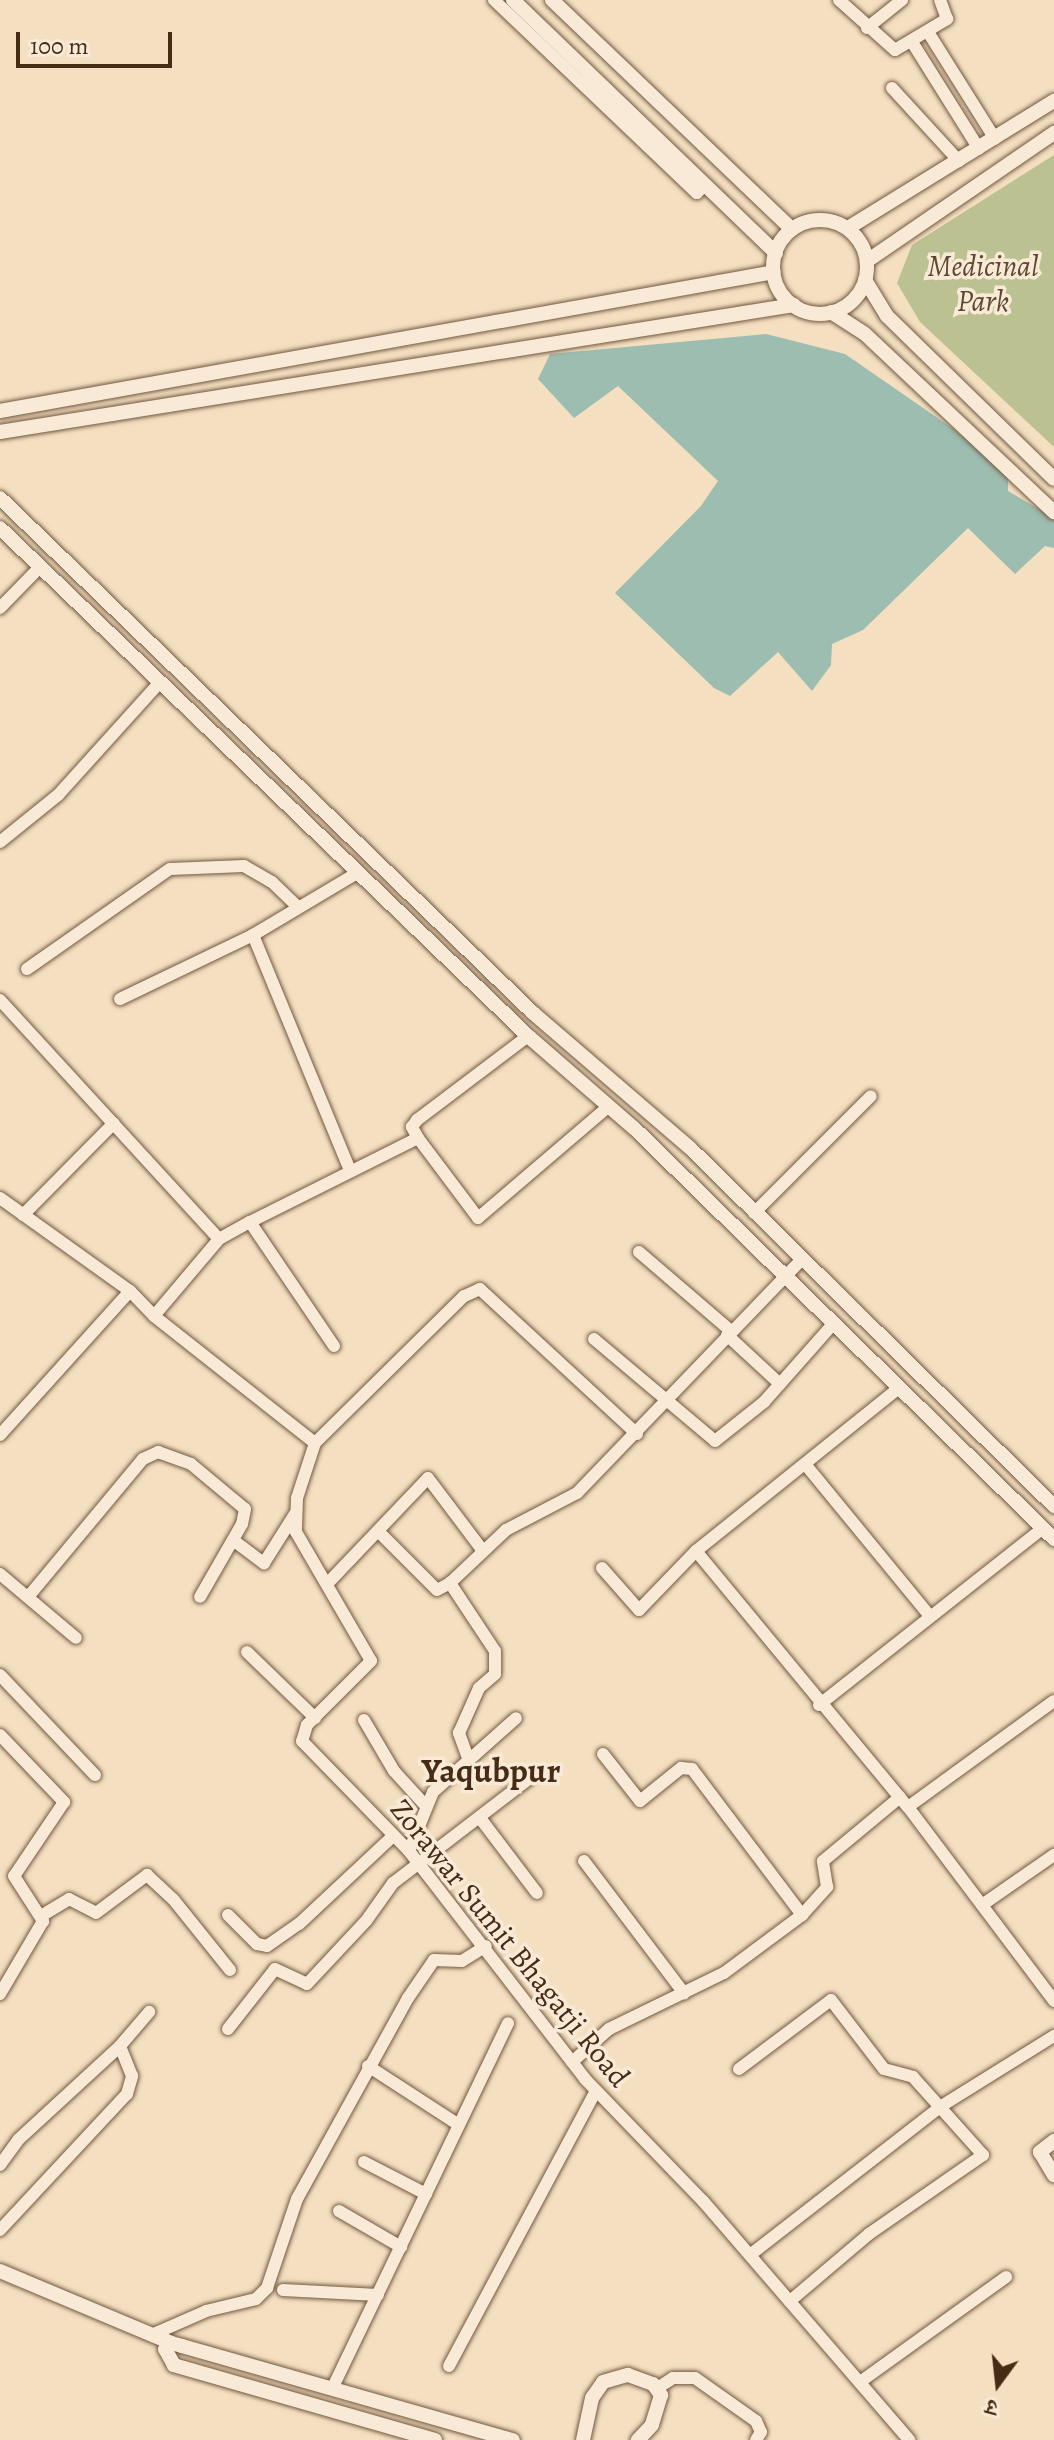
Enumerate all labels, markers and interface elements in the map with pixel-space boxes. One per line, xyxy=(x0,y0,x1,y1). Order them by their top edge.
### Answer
scale bar xyxy=(20,16,176,66)
text: 100 m xyxy=(30,30,89,62)
park label: Medicinal Park xyxy=(928,248,1038,318)
district label: Yaqubpur xyxy=(422,1751,560,1791)
street label: Zorawar Sumit Bhagatji Road xyxy=(383,1792,637,2094)
north arrow xyxy=(958,2344,1038,2424)
text: उ xyxy=(983,2391,1001,2423)

